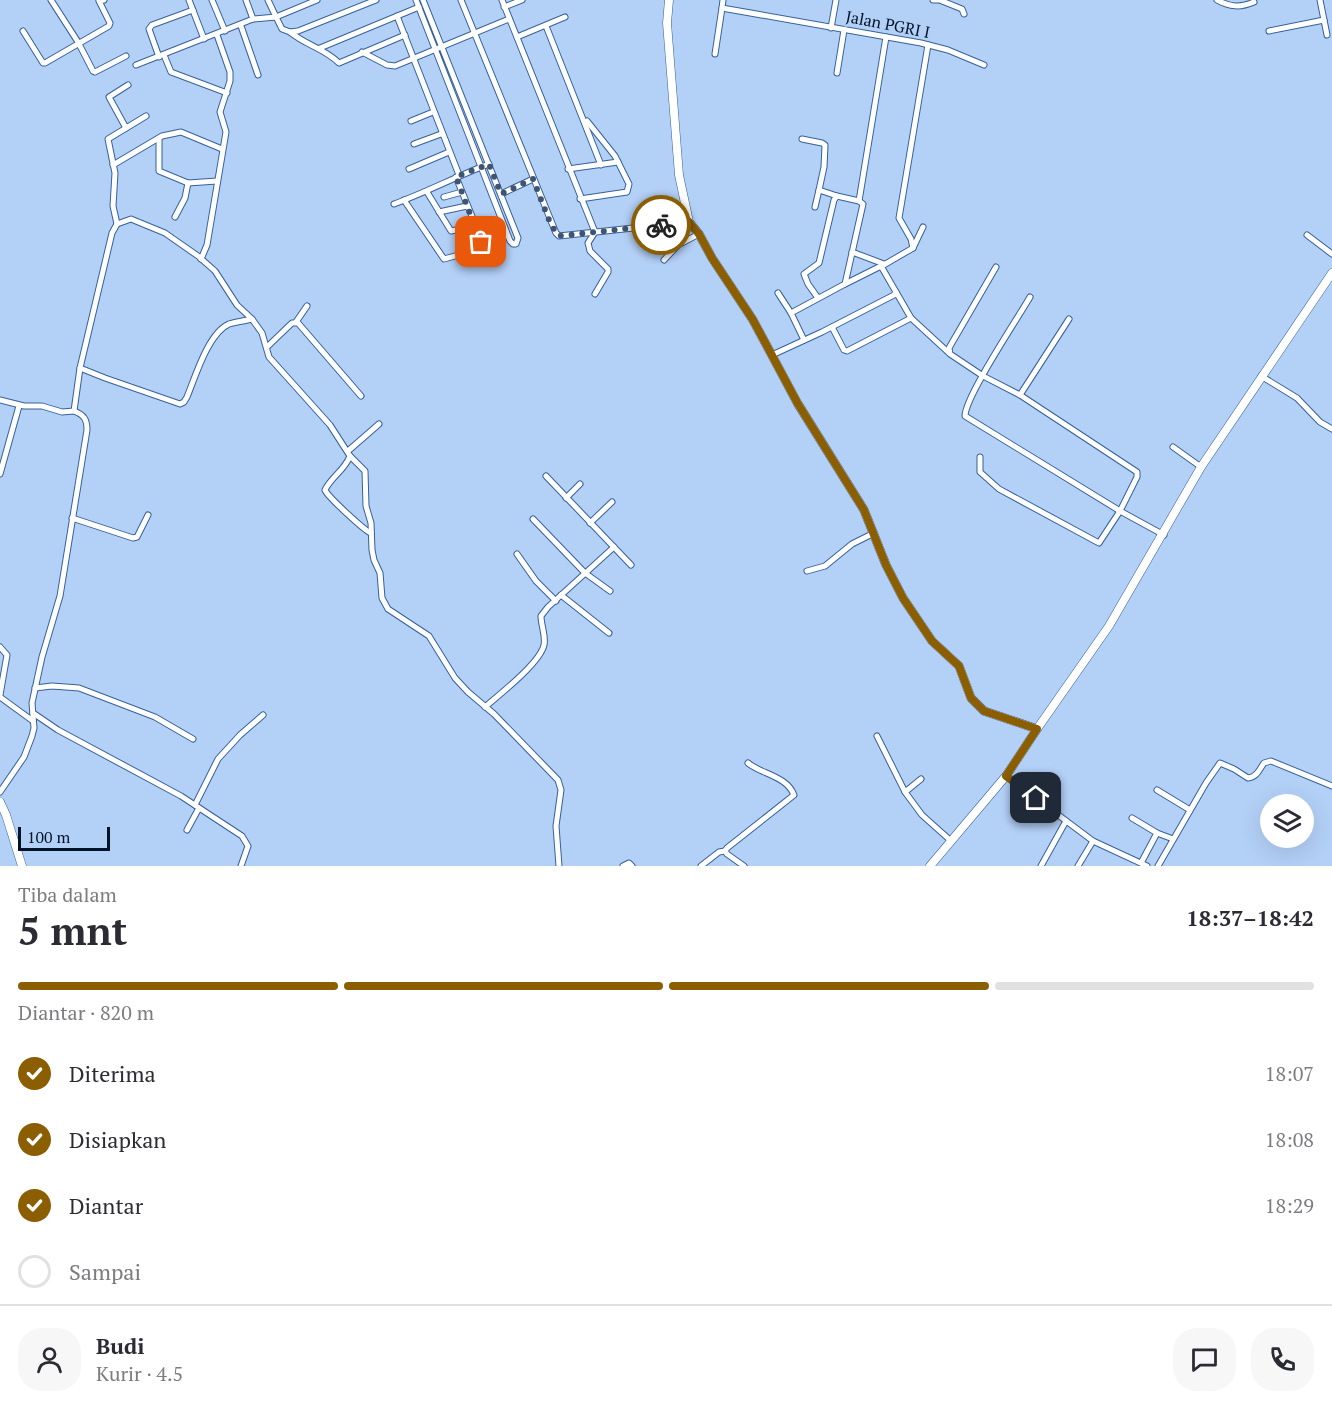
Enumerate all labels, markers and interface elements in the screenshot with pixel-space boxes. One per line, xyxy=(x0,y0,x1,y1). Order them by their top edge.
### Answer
street label: Jalan PGRI I xyxy=(844,5,932,43)
courier xyxy=(631,195,691,255)
icon: bike xyxy=(645,209,678,242)
pin xyxy=(455,216,506,267)
icon: bag xyxy=(464,225,497,258)
pin xyxy=(1010,772,1061,823)
icon: home xyxy=(1019,781,1052,814)
map controls xyxy=(1260,794,1314,848)
button: layers xyxy=(1260,794,1314,848)
scale bar xyxy=(18,824,110,852)
text: 100 m xyxy=(27,826,70,848)
text: Tiba dalam xyxy=(18,881,117,908)
text: 18:37–18:42 xyxy=(1186,903,1314,932)
text: 5 mnt xyxy=(18,904,127,956)
text: Diantar · 820 m xyxy=(18,999,154,1026)
icon: check xyxy=(18,1057,51,1090)
text: Diterima xyxy=(69,1059,156,1088)
text: 18:07 xyxy=(1265,1060,1314,1087)
icon: check xyxy=(18,1123,51,1156)
text: Disiapkan xyxy=(69,1125,166,1154)
text: 18:08 xyxy=(1265,1126,1314,1153)
icon: check xyxy=(18,1189,51,1222)
text: Diantar xyxy=(69,1191,143,1220)
text: 18:29 xyxy=(1265,1192,1314,1219)
text: Sampai xyxy=(69,1257,141,1286)
button: person xyxy=(18,1328,81,1391)
button: chat xyxy=(1173,1328,1236,1391)
button: phone xyxy=(1251,1328,1314,1391)
text: Budi xyxy=(96,1331,144,1360)
text: Kurir · 4.5 xyxy=(96,1360,183,1387)

